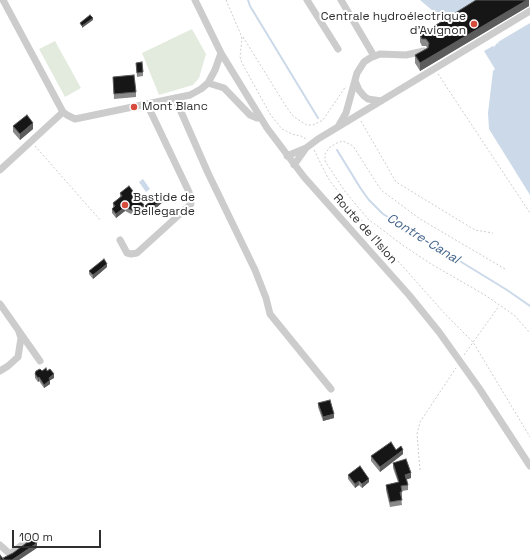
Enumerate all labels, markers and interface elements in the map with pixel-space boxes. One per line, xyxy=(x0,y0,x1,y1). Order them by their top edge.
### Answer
place label: Centrale hydroélectrique d’Avignon xyxy=(321,10,466,38)
marker: Centrale hydroélectrique d’Avignon xyxy=(469,19,479,29)
place label: Mont Blanc xyxy=(142,100,208,114)
marker: Mont Blanc xyxy=(129,102,139,112)
place label: Bastide de Bellegarde xyxy=(133,191,195,219)
street label: Route de l'Islon xyxy=(330,191,400,267)
marker: Bastide de Bellegarde xyxy=(120,200,130,210)
water label: Contre-Canal xyxy=(384,210,462,268)
scale bar xyxy=(14,522,103,548)
text: 100 m xyxy=(19,529,53,545)

